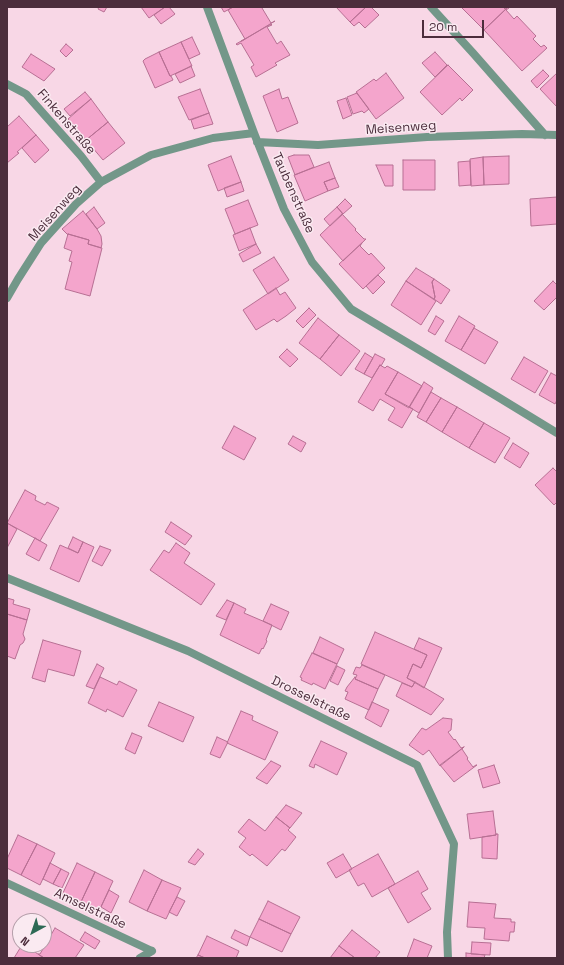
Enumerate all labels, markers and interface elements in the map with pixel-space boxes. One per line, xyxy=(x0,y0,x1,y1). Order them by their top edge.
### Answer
scale bar xyxy=(424,12,486,38)
text: 20 m xyxy=(429,19,457,35)
street label: Finkenstraße xyxy=(33,86,99,158)
street label: Meisenweg xyxy=(365,118,437,138)
street label: Taubenstraße xyxy=(268,150,318,236)
street label: Meisenweg xyxy=(25,181,85,245)
street label: Drosselstraße xyxy=(269,673,353,725)
street label: Amselstraße xyxy=(51,885,129,933)
north arrow xyxy=(12,913,52,953)
text: N xyxy=(18,934,32,949)

